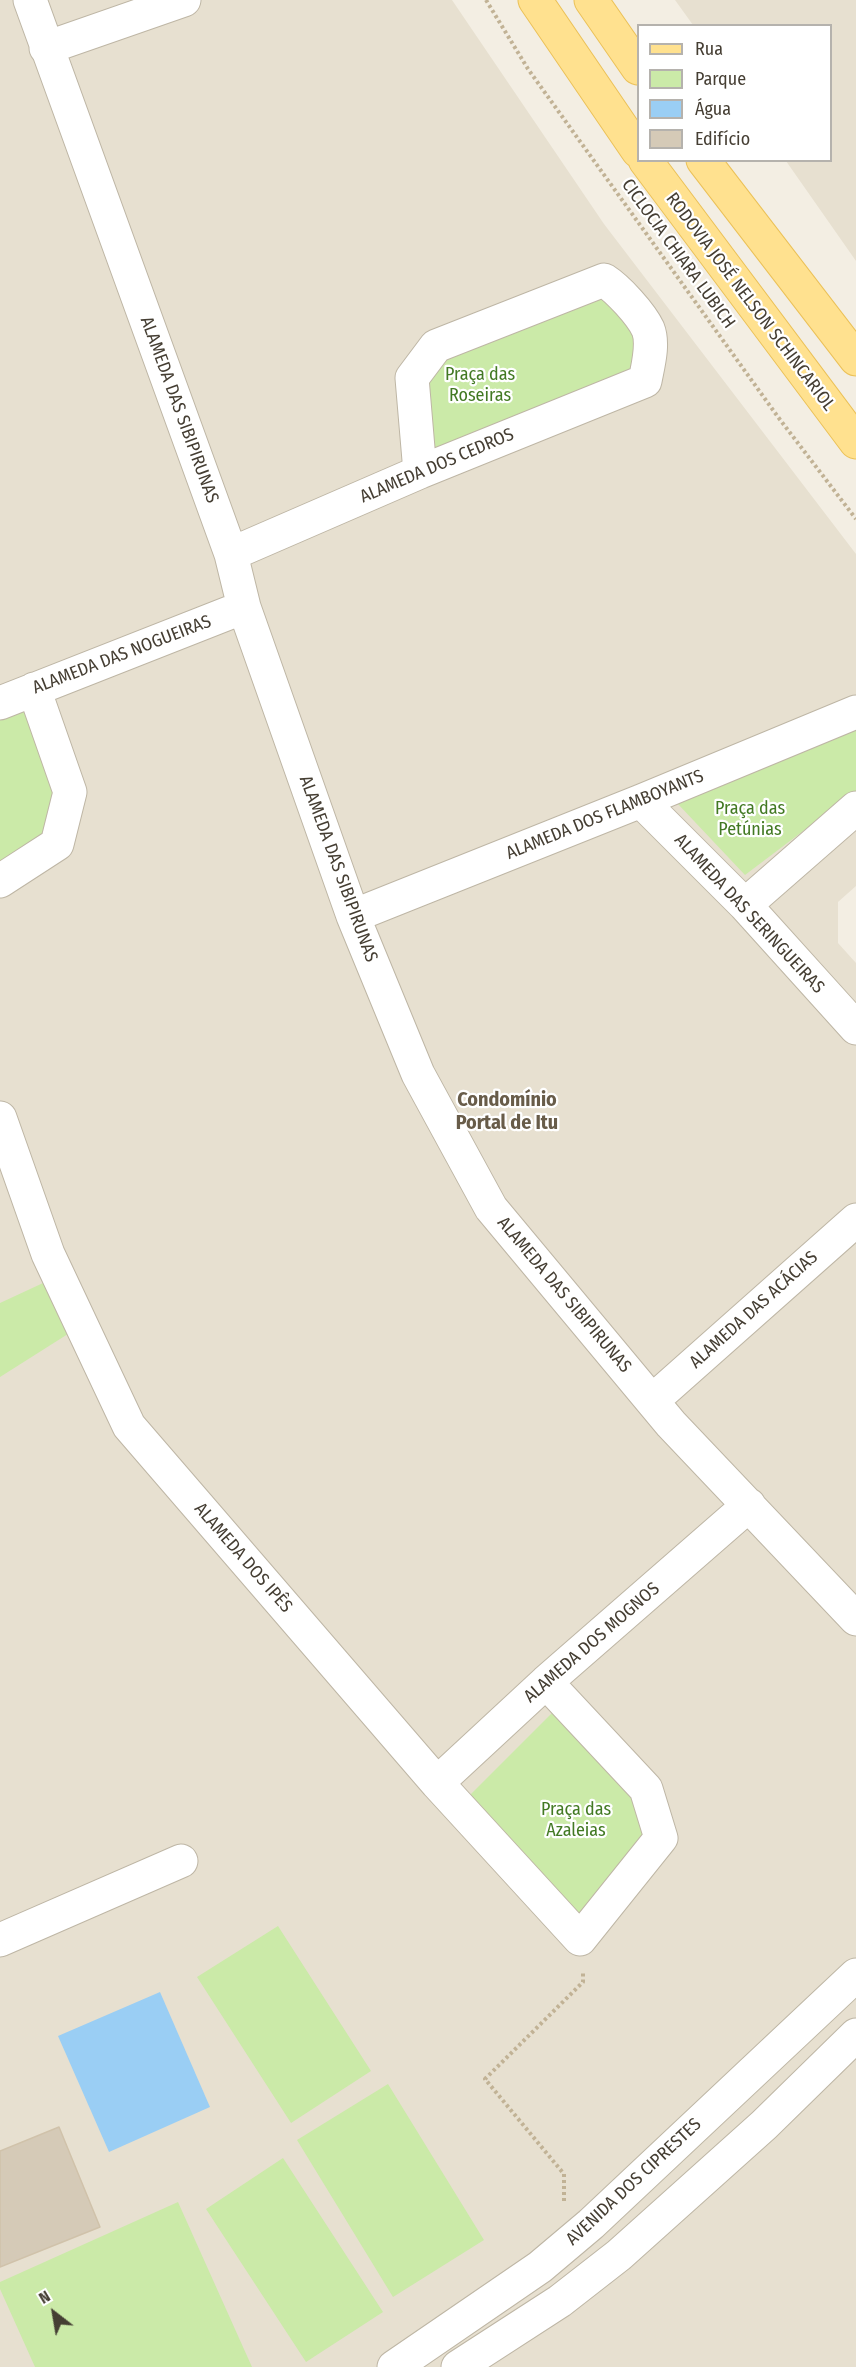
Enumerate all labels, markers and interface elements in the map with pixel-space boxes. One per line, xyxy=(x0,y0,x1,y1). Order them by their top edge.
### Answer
legend xyxy=(637,24,832,162)
text: Rua xyxy=(695,38,723,60)
text: Parque xyxy=(695,68,746,90)
text: Água xyxy=(695,98,731,120)
text: Edifício xyxy=(695,128,750,150)
street label: CICLOCIA CHIARA LUBICH xyxy=(616,175,740,333)
street label: RODOVIA JOSÉ NELSON SCHINCARIOL xyxy=(661,189,839,415)
street label: ALAMEDA DAS SIBIPIRUNAS xyxy=(135,314,223,506)
park label: Praça das Roseiras xyxy=(445,364,515,406)
street label: ALAMEDA DOS CEDROS xyxy=(357,424,517,508)
street label: ALAMEDA DAS NOGUEIRAS xyxy=(30,611,214,699)
street label: ALAMEDA DOS FLAMBOYANTS xyxy=(503,765,707,865)
street label: ALAMEDA DAS SIBIPIRUNAS xyxy=(294,773,382,965)
park label: Praça das Petúnias xyxy=(715,798,785,840)
street label: ALAMEDA DAS SERINGUEIRAS xyxy=(669,830,829,998)
district label: Condomínio Portal de Itu xyxy=(456,1088,558,1135)
street label: ALAMEDA DAS SIBIPIRUNAS xyxy=(492,1213,636,1377)
street label: ALAMEDA DAS ACÁCIAS xyxy=(685,1247,823,1373)
street label: ALAMEDA DOS IPÊS xyxy=(189,1499,297,1617)
street label: ALAMEDA DOS MOGNOS xyxy=(520,1578,664,1708)
park label: Praça das Azaleias xyxy=(541,1799,611,1842)
street label: AVENIDA DOS CIPRESTES xyxy=(562,2114,706,2250)
north arrow xyxy=(24,2283,84,2343)
text: N xyxy=(35,2287,53,2308)

